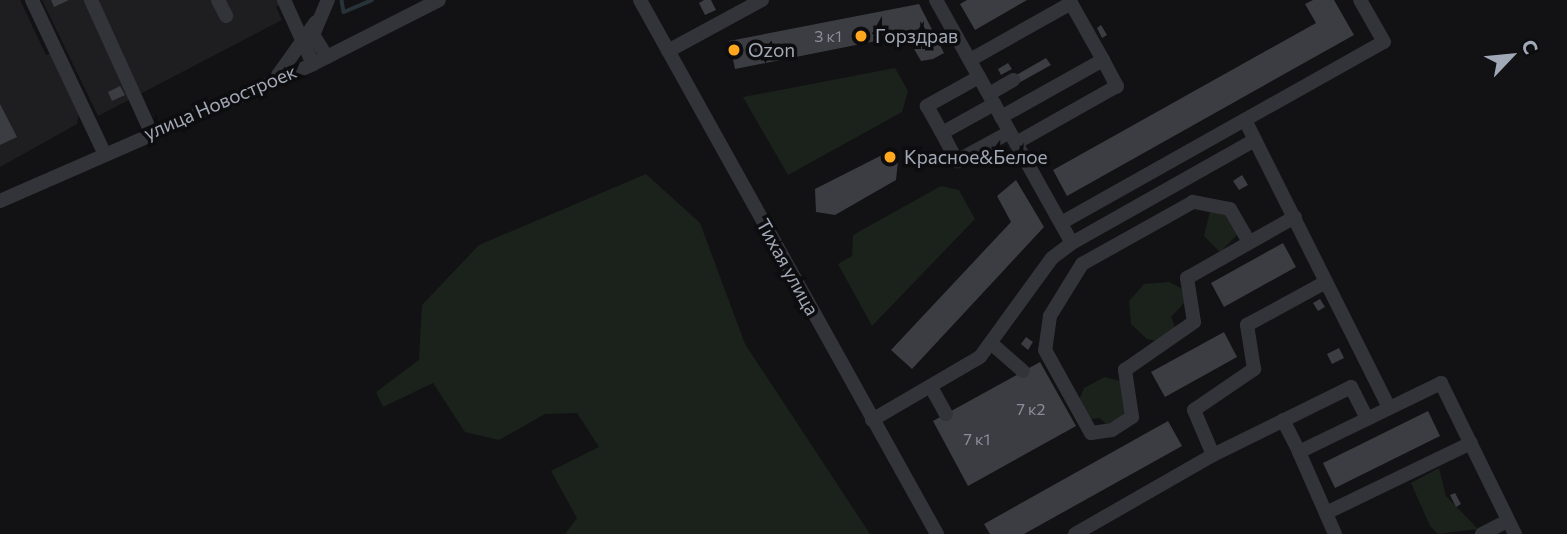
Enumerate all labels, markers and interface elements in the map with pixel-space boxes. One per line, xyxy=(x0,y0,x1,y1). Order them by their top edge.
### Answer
north arrow xyxy=(1476,21,1546,91)
place label: Горздрав xyxy=(875,25,958,47)
house number: 3 к1 xyxy=(814,26,842,46)
marker: Горздрав xyxy=(853,28,869,44)
text: С xyxy=(1517,36,1544,57)
place label: Ozon xyxy=(748,39,795,61)
marker: Ozon xyxy=(726,42,742,58)
street label: улица Новостроек xyxy=(140,60,300,144)
place label: Красное&Белое xyxy=(904,146,1048,168)
marker: Красное&Белое xyxy=(882,149,898,165)
street label: Тихая улица xyxy=(752,215,824,319)
house number: 7 к2 xyxy=(1017,399,1045,419)
house number: 7 к1 xyxy=(964,429,990,449)

